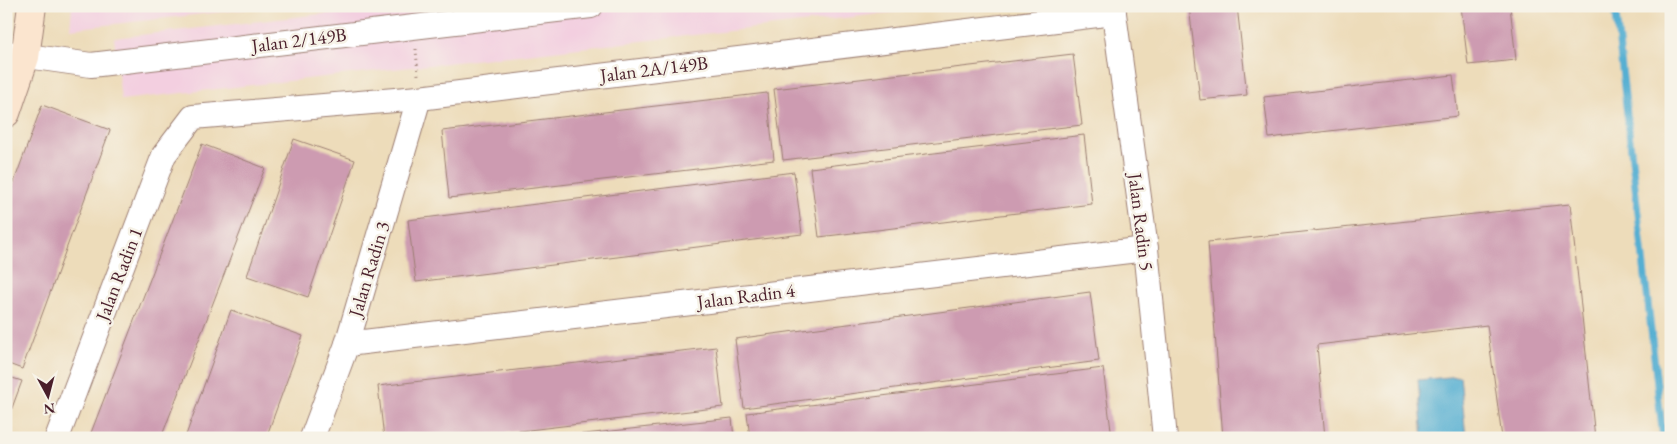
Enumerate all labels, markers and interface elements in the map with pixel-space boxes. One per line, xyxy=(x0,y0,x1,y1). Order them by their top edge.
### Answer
street label: Jalan 2/149B xyxy=(248,22,348,58)
street label: Jalan 2A/149B xyxy=(597,50,709,88)
street label: Jalan Radin 5 xyxy=(1122,170,1159,272)
street label: Jalan Radin 3 xyxy=(342,218,395,322)
street label: Jalan Radin 1 xyxy=(89,224,148,326)
street label: Jalan Radin 4 xyxy=(694,277,797,315)
north arrow xyxy=(22,372,72,422)
text: N xyxy=(42,399,56,419)

